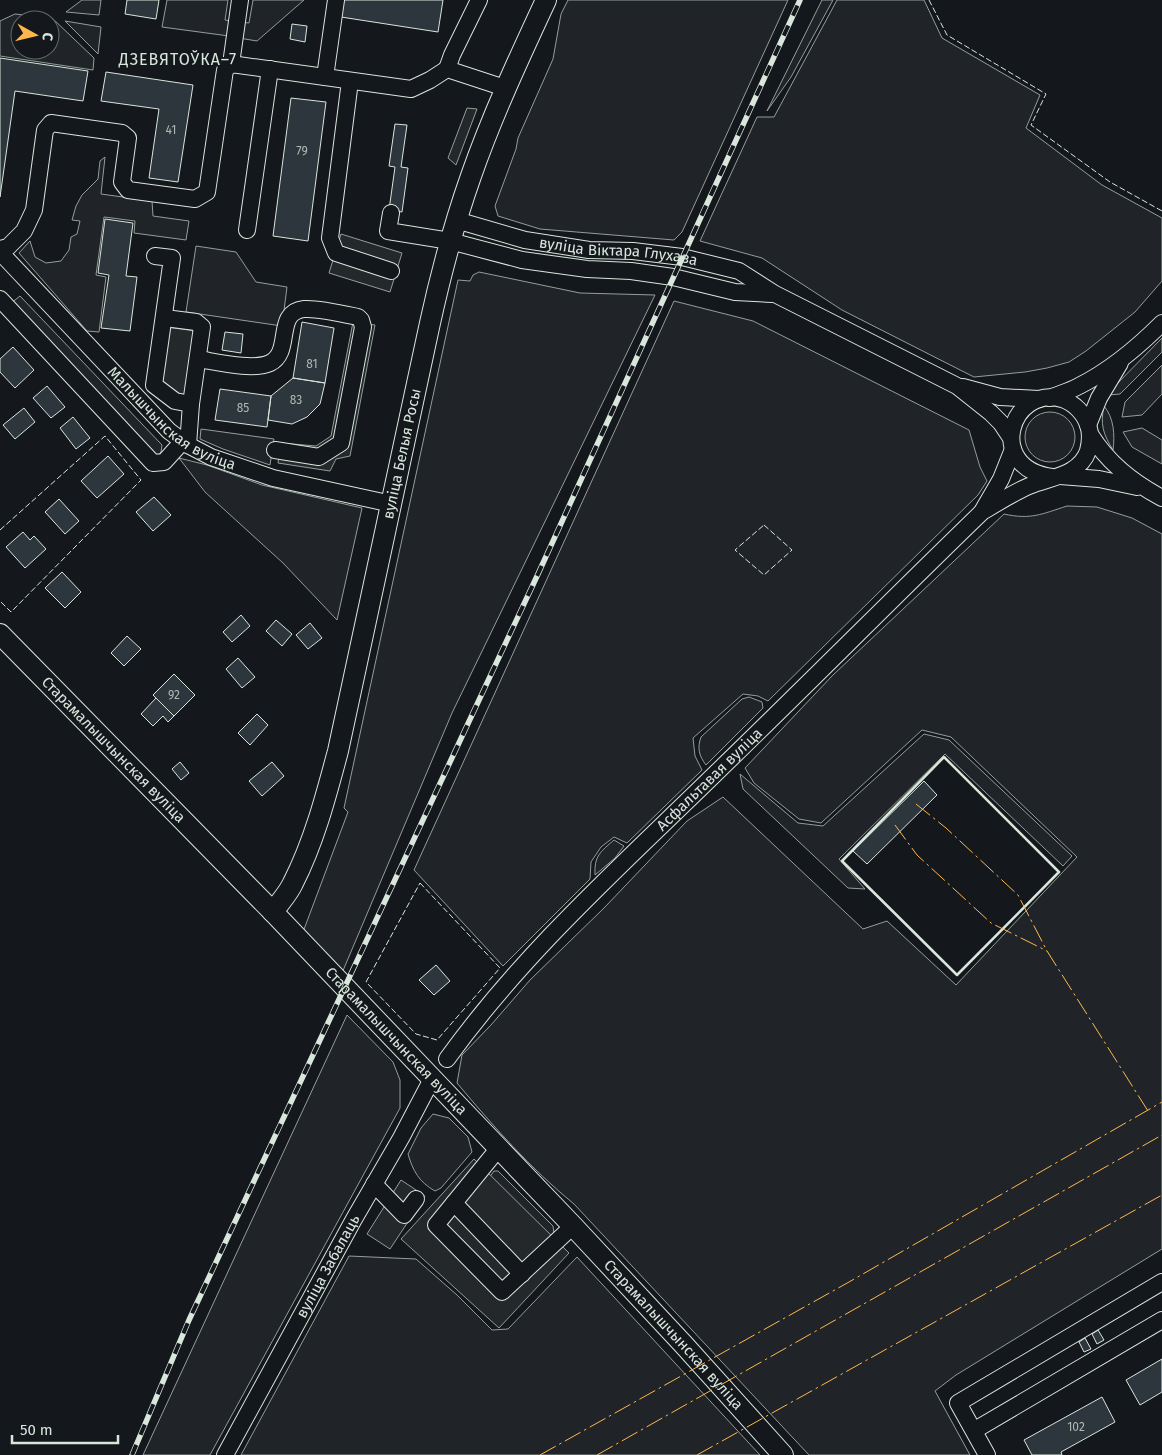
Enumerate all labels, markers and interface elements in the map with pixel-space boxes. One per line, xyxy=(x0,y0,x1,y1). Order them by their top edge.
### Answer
north arrow xyxy=(10,10,60,60)
text: С xyxy=(38,32,56,42)
district label: ДЗЕВЯТОЎКА–7 xyxy=(118,50,237,69)
house number: 41 xyxy=(166,123,176,137)
house number: 79 xyxy=(296,144,308,158)
street label: вуліца Віктара Глухава xyxy=(538,233,699,270)
house number: 81 xyxy=(306,357,318,371)
street label: Малышчынская вуліца xyxy=(104,363,238,474)
street label: вуліца Белыя Росы xyxy=(379,387,425,521)
house number: 83 xyxy=(290,393,302,407)
house number: 85 xyxy=(237,401,249,415)
street label: Старамалышчынская вуліца xyxy=(38,673,189,826)
house number: 92 xyxy=(168,688,180,702)
street label: Асфальтавая вуліца xyxy=(653,724,766,835)
street label: Старамалышчынская вуліца xyxy=(322,963,471,1119)
street label: вуліца Забалаць xyxy=(293,1211,364,1321)
street label: Старамалышчынская вуліца xyxy=(600,1256,747,1414)
scale bar xyxy=(12,1412,119,1444)
house number: 102 xyxy=(1067,1420,1085,1434)
text: 50 m xyxy=(20,1421,53,1439)

